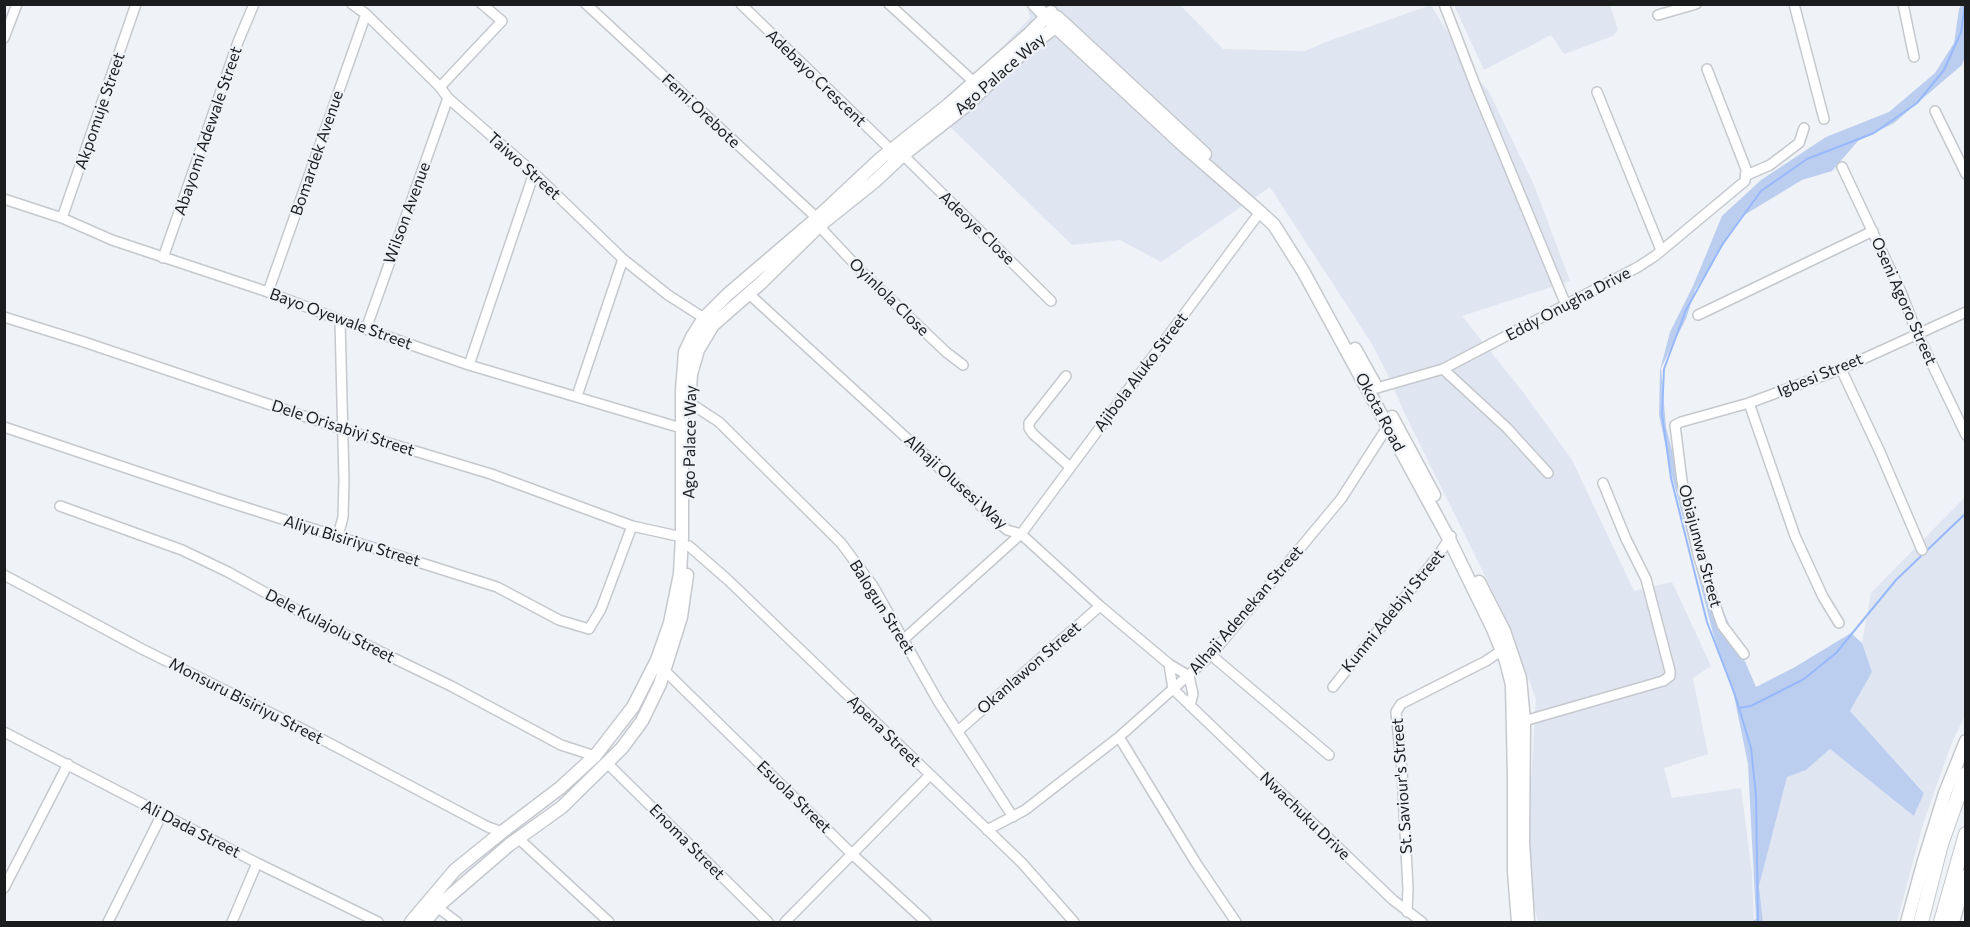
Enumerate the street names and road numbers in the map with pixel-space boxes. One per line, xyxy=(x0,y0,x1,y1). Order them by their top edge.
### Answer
street label: Adebayo Crescent xyxy=(762,25,870,131)
street label: Ago Palace Way xyxy=(951,29,1049,119)
street label: Abayomi Adewale Street xyxy=(170,44,246,218)
street label: Akpomuje Street xyxy=(71,50,129,172)
street label: Femi Orebote xyxy=(658,70,744,152)
street label: Bomardek Avenue xyxy=(287,88,347,218)
street label: Taiwo Street xyxy=(483,128,565,204)
street label: Wilson Avenue xyxy=(380,159,434,267)
street label: Adeoye Close xyxy=(935,187,1019,269)
street label: Oseni Agoro Street xyxy=(1867,234,1941,368)
street label: Oyinlola Close xyxy=(845,254,933,340)
street label: Eddy Onugha Drive xyxy=(1502,263,1634,345)
street label: Bayo Oyewale Street xyxy=(267,284,415,354)
street label: Ajibola Aluko Street xyxy=(1090,309,1192,435)
street label: Igbesi Street xyxy=(1774,349,1866,401)
street label: Okota Road xyxy=(1351,369,1409,455)
street label: Ago Palace Way xyxy=(679,385,701,499)
street label: Dele Orisabiyi Street xyxy=(269,396,417,460)
street label: Alhaji Olusesi Way xyxy=(900,431,1012,533)
street label: Obiajunwa Street xyxy=(1674,483,1726,609)
street label: Aliyu Bisiriyu Street xyxy=(282,511,422,571)
street label: Alhaji Adenekan Street xyxy=(1185,542,1307,678)
street label: Kunmi Adebiyi Street xyxy=(1338,546,1448,676)
street label: Balogun Street xyxy=(845,556,919,658)
street label: Dele Kulajolu Street xyxy=(262,585,398,667)
street label: Okanlawon Street xyxy=(973,618,1085,718)
street label: Monsuru Bisiriyu Street xyxy=(166,654,326,748)
street label: Apena Street xyxy=(843,691,925,771)
street label: St. Saviour's Street xyxy=(1388,717,1416,855)
street label: Esuola Street xyxy=(753,757,835,837)
street label: Nwachuku Drive xyxy=(1256,768,1354,864)
street label: Ali Dada Street xyxy=(138,796,244,862)
street label: Enoma Street xyxy=(645,800,729,884)

